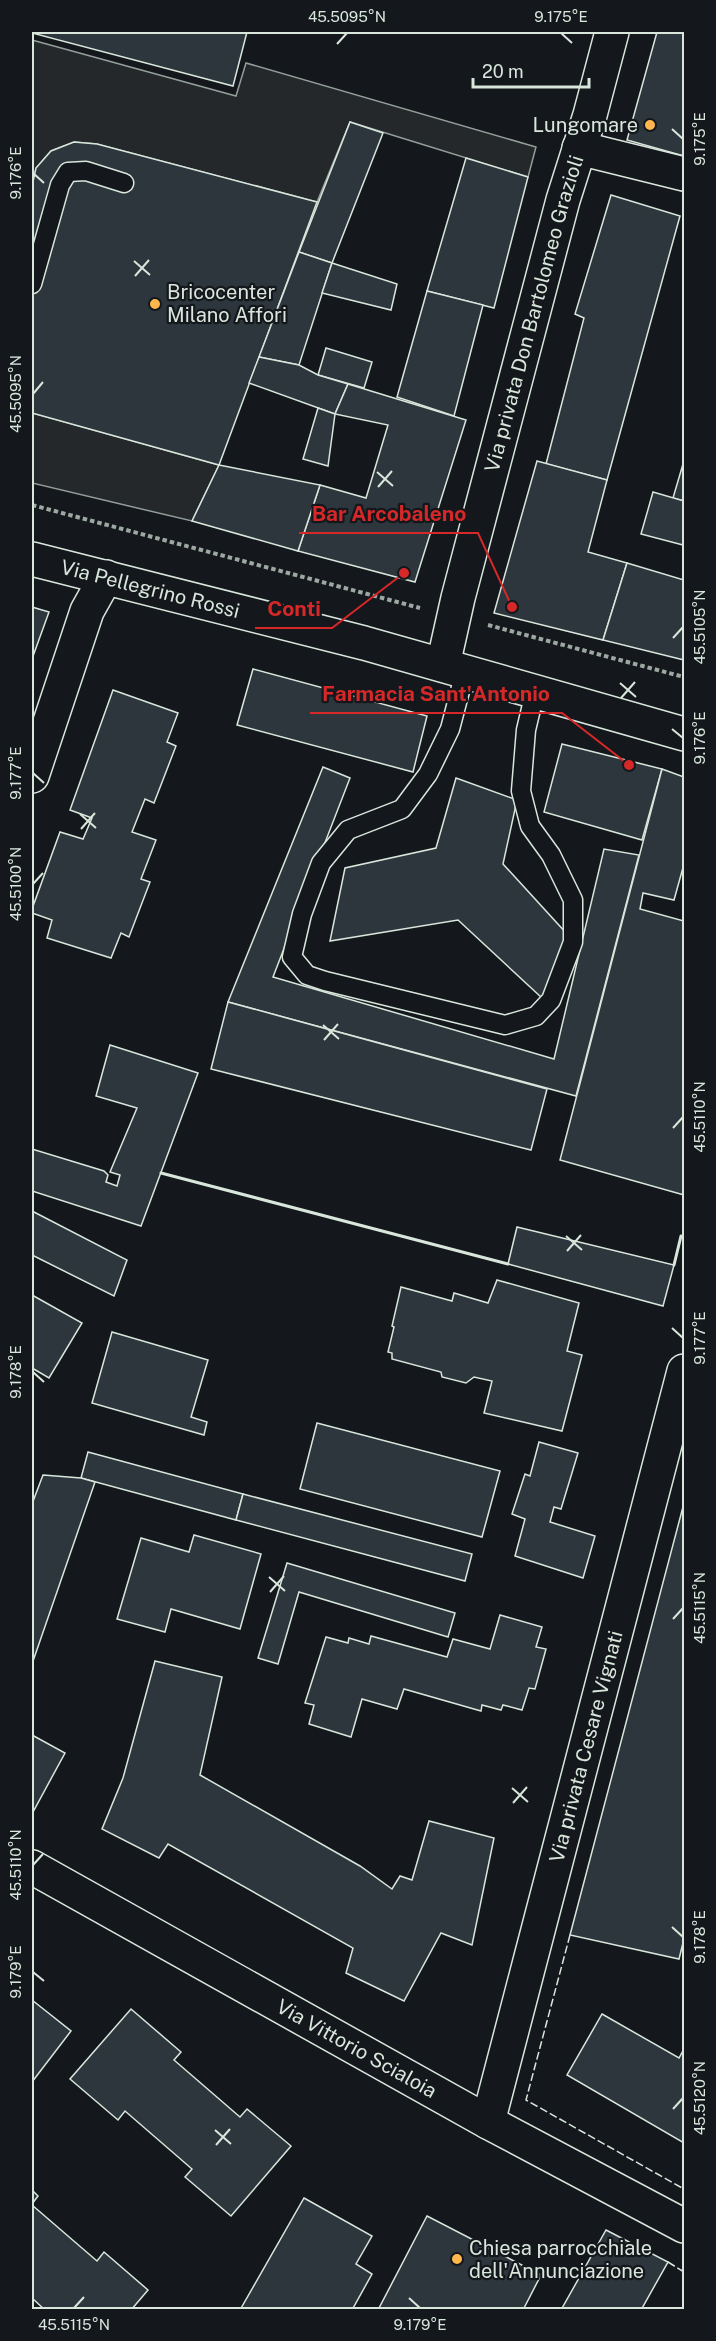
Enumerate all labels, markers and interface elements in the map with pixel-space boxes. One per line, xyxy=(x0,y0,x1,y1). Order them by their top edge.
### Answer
text: 45.5095°N xyxy=(308,8,386,25)
text: 9.175°E xyxy=(534,8,588,25)
scale bar xyxy=(473,51,588,89)
text: 20 m xyxy=(482,61,524,82)
text: 9.175°E xyxy=(691,112,708,166)
place label: Lungomare xyxy=(532,113,638,137)
marker: Lungomare xyxy=(643,118,657,132)
text: 9.176°E xyxy=(7,146,24,200)
street label: Via privata Don Bartolomeo Grazioli xyxy=(480,152,588,475)
place label: Bricocenter Milano Affori xyxy=(167,280,287,327)
marker: Bricocenter Milano Affori xyxy=(148,297,162,311)
text: 45.5095°N xyxy=(7,355,24,433)
callout: Bar Arcobaleno xyxy=(299,494,478,533)
text: Bar Arcobaleno xyxy=(312,501,466,526)
street label: Via Pellegrino Rossi xyxy=(58,555,242,623)
callout: Conti xyxy=(255,589,332,628)
text: 45.5105°N xyxy=(691,589,708,665)
text: Conti xyxy=(267,596,321,621)
callout: Farmacia Sant'Antonio xyxy=(310,674,562,713)
text: Farmacia Sant'Antonio xyxy=(322,681,550,706)
text: 9.176°E xyxy=(691,711,708,765)
text: 9.177°E xyxy=(7,746,24,800)
text: 45.5100°N xyxy=(7,847,24,921)
text: 45.5110°N xyxy=(691,1081,708,1153)
text: 9.177°E xyxy=(691,1311,708,1365)
text: 9.178°E xyxy=(7,1345,24,1399)
text: 45.5115°N xyxy=(691,1572,708,1644)
street label: Via privata Cesare Vignati xyxy=(544,1628,628,1865)
text: 45.5110°N xyxy=(7,1829,24,1901)
text: 9.178°E xyxy=(691,1910,708,1964)
text: 9.179°E xyxy=(7,1945,24,1999)
street label: Via Vittorio Scialoia xyxy=(272,1994,441,2103)
text: 45.5120°N xyxy=(691,2061,708,2135)
place label: Chiesa parrocchiale dell'Annunciazione xyxy=(469,2236,652,2283)
marker: Chiesa parrocchiale dell'Annunciazione xyxy=(450,2252,464,2266)
text: 45.5115°N xyxy=(38,2316,110,2333)
text: 9.179°E xyxy=(393,2316,447,2333)

